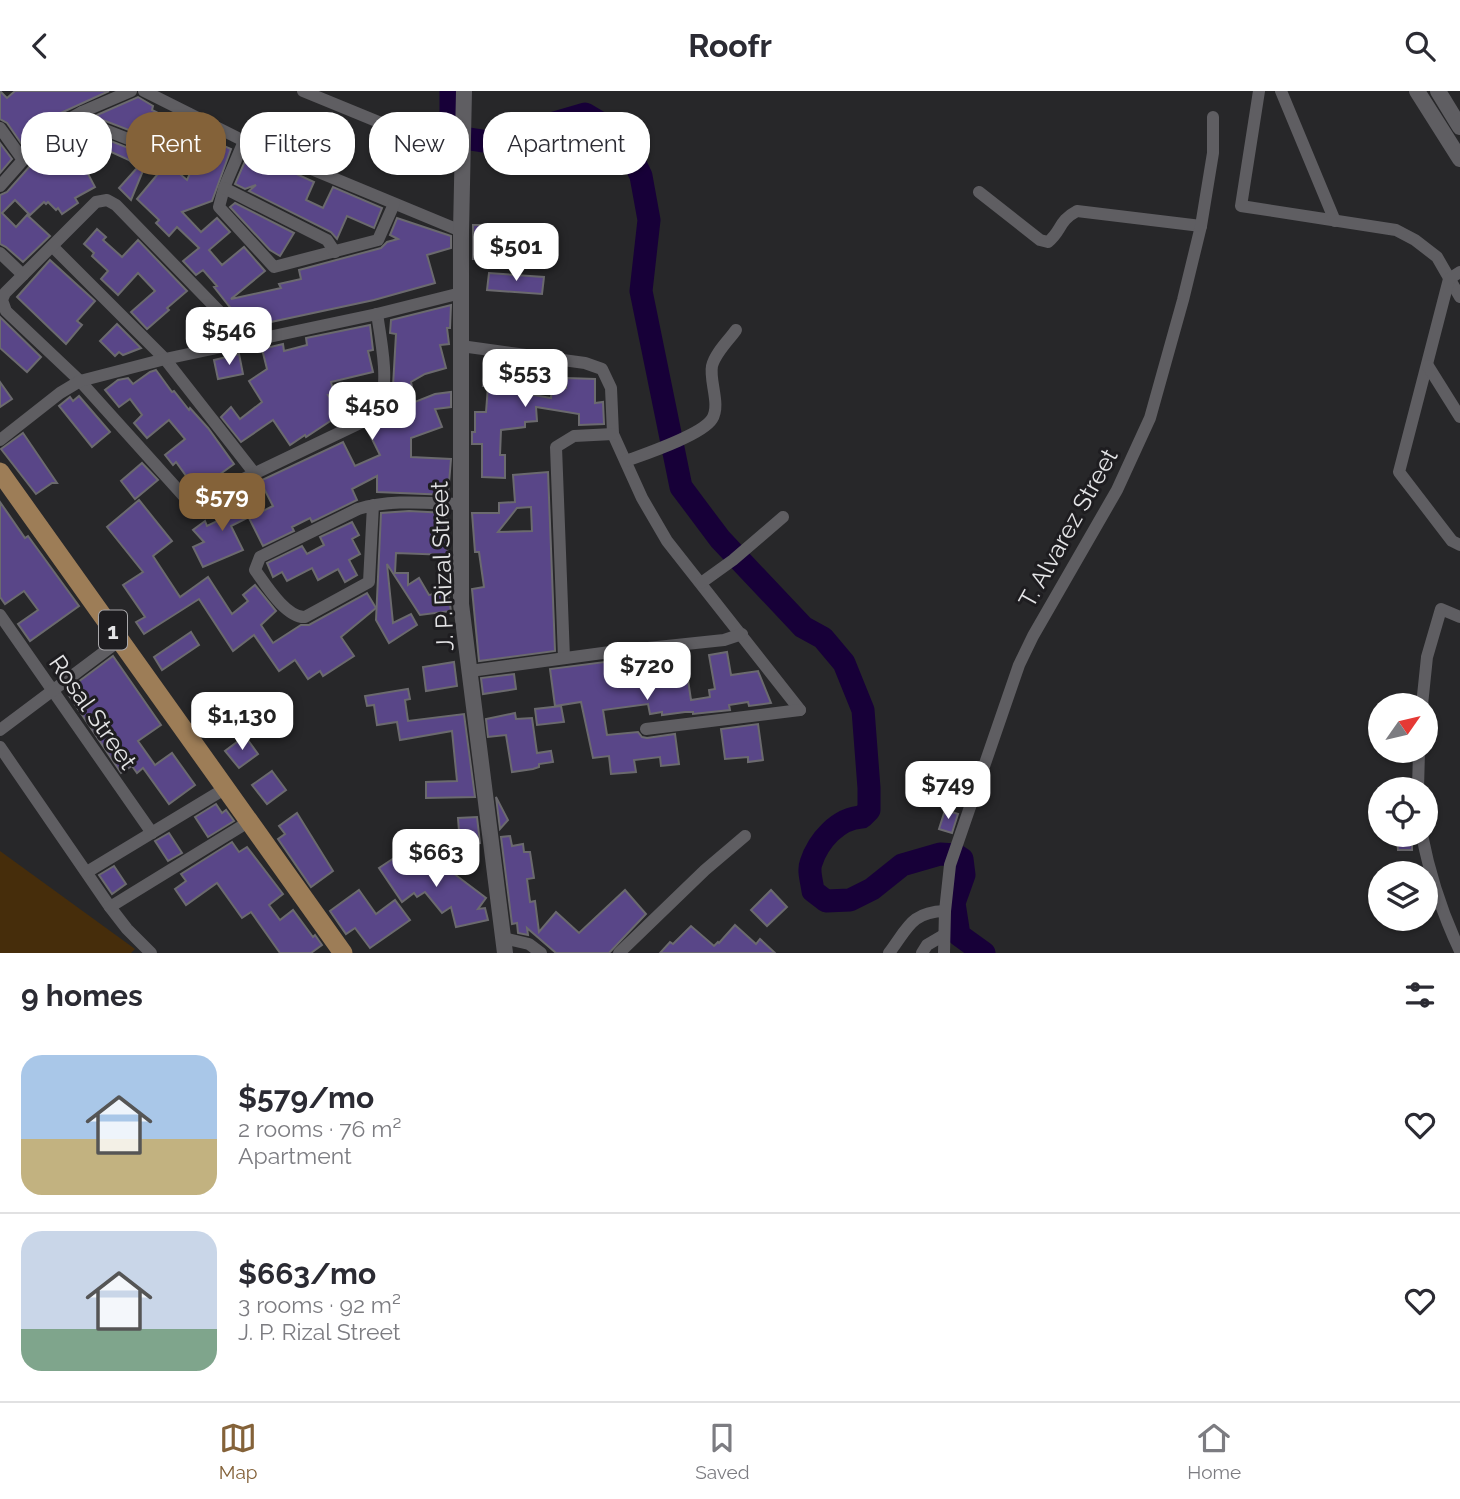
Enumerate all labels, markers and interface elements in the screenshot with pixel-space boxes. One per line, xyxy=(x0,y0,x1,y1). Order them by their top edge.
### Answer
icon: back xyxy=(21,27,59,65)
text: Roofr xyxy=(688,27,772,64)
icon: search xyxy=(1401,27,1439,65)
chip: Buy xyxy=(21,112,112,175)
chip: Rent xyxy=(126,112,226,175)
chip: Filters xyxy=(240,112,355,175)
chip: New xyxy=(369,112,469,175)
chip: Apartment xyxy=(483,112,650,175)
pin: $501 xyxy=(475,223,557,283)
text: $501 xyxy=(490,232,542,259)
pin: $546 xyxy=(188,307,270,367)
text: $546 xyxy=(202,316,256,343)
pin: $553 xyxy=(484,349,566,409)
text: $553 xyxy=(499,358,551,385)
pin: $450 xyxy=(331,383,413,442)
text: $450 xyxy=(345,391,399,418)
street label: T. Alvarez Street xyxy=(1012,443,1124,613)
pin: $579 xyxy=(181,473,263,533)
street label: J. P. Rizal Street xyxy=(425,481,459,651)
text: $579 xyxy=(195,482,249,509)
road number: 1 xyxy=(99,611,127,649)
pin: $720 xyxy=(606,643,688,702)
street label: Rosal Street xyxy=(43,649,143,775)
text: $720 xyxy=(620,651,674,678)
pin: $1,130 xyxy=(185,693,299,752)
north arrow xyxy=(1368,693,1438,763)
map controls xyxy=(1368,693,1438,931)
text: $1,130 xyxy=(207,701,277,728)
pin: $749 xyxy=(907,761,989,821)
text: $749 xyxy=(921,770,975,797)
button: locate xyxy=(1368,777,1438,847)
pin: $663 xyxy=(395,829,477,889)
text: $663 xyxy=(408,838,464,865)
button: layers xyxy=(1368,861,1438,931)
icon: filters xyxy=(1401,976,1439,1014)
text: 9 homes xyxy=(21,978,143,1013)
text: $579/mo xyxy=(238,1080,374,1115)
icon: home xyxy=(77,1083,161,1167)
icon: heart xyxy=(1401,1106,1439,1144)
text: 2 rooms · 76 m² xyxy=(238,1115,401,1142)
text: Apartment xyxy=(238,1142,352,1169)
text: $663/mo xyxy=(238,1256,376,1291)
icon: home xyxy=(77,1259,161,1343)
icon: heart xyxy=(1401,1282,1439,1320)
text: 3 rooms · 92 m² xyxy=(238,1291,401,1318)
text: J. P. Rizal Street xyxy=(238,1318,401,1345)
tab: Map xyxy=(219,1419,258,1483)
tab: Saved xyxy=(695,1419,750,1483)
tab: Home xyxy=(1187,1419,1241,1483)

